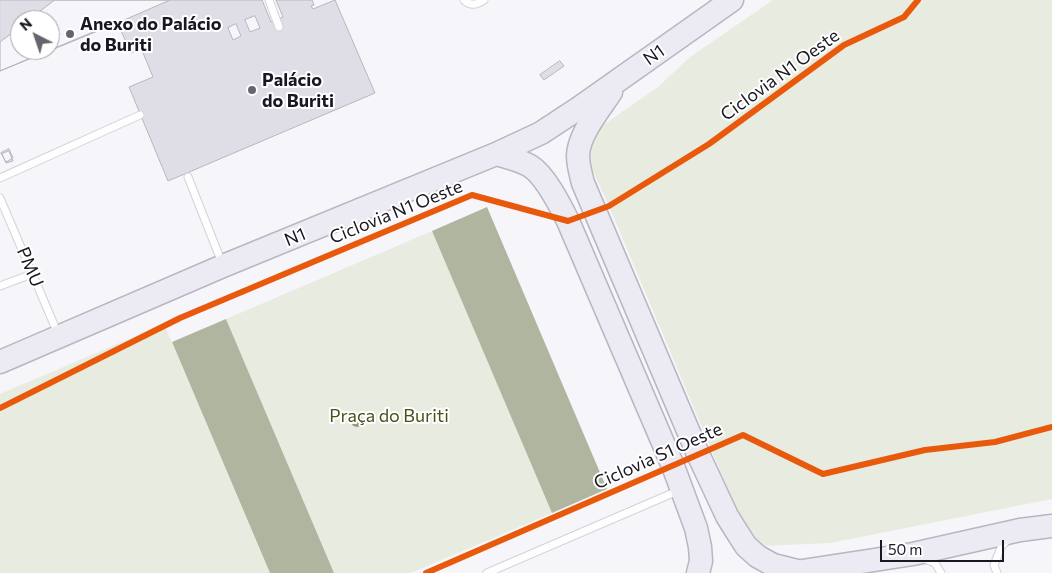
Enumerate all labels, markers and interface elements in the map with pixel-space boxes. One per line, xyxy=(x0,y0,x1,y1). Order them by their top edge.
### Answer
north arrow xyxy=(10,10,60,60)
place label: Anexo do Palácio do Buriti xyxy=(80,13,221,56)
text: N xyxy=(16,14,35,34)
street label: Ciclovia N1 Oeste xyxy=(716,25,844,125)
marker: Anexo do Palácio do Buriti xyxy=(64,28,76,40)
street label: N1 xyxy=(639,40,669,70)
place label: Palácio do Buriti xyxy=(262,69,334,112)
marker: Palácio do Buriti xyxy=(246,84,258,96)
street label: Ciclovia N1 Oeste xyxy=(326,176,466,248)
street label: N1 xyxy=(281,223,309,251)
street label: PMU xyxy=(12,244,48,290)
park label: Praça do Buriti xyxy=(329,405,449,427)
street label: Ciclovia S1 Oeste xyxy=(590,418,726,494)
scale bar xyxy=(882,530,1006,562)
text: 50 m xyxy=(888,540,922,558)

